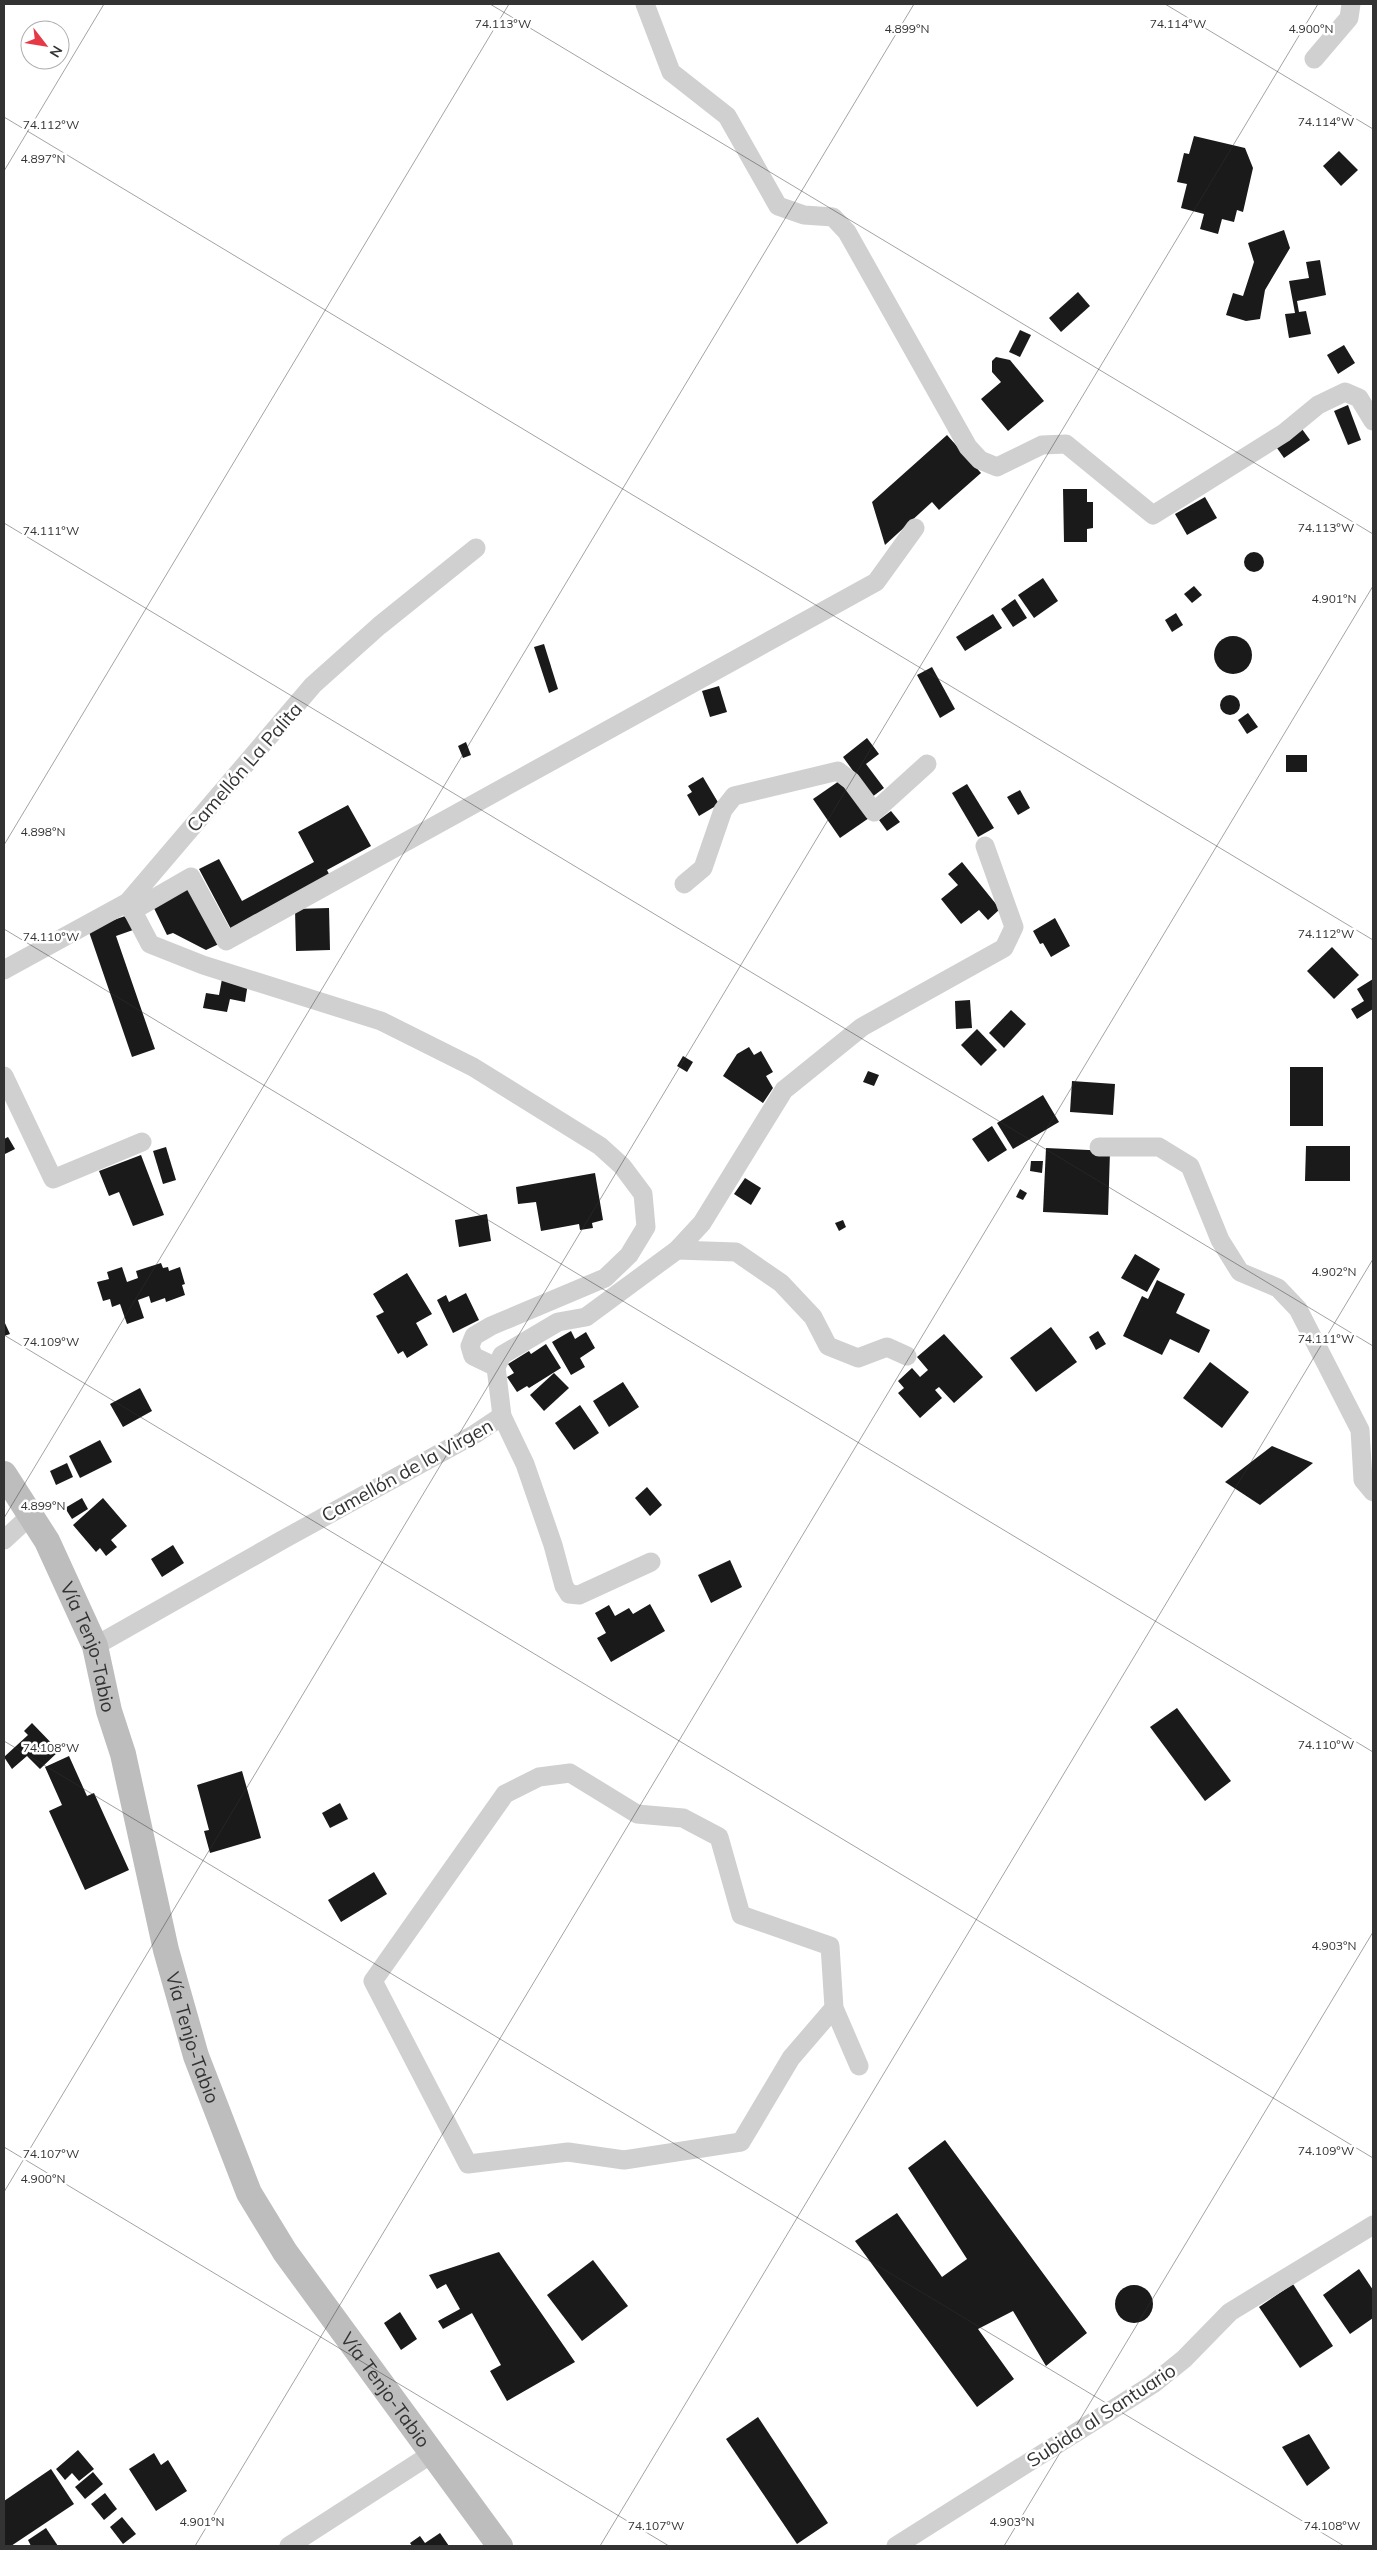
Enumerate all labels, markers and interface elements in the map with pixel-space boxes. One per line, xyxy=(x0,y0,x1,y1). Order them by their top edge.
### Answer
text: 74.113°W xyxy=(475,16,531,31)
text: 74.114°W xyxy=(1150,16,1206,31)
north arrow xyxy=(20,20,70,70)
text: 4.899°N xyxy=(885,21,929,36)
text: 4.900°N xyxy=(1289,21,1333,36)
text: N xyxy=(46,43,67,61)
text: 74.114°W xyxy=(1298,114,1354,129)
text: 74.112°W xyxy=(23,117,79,132)
text: 4.897°N xyxy=(21,151,65,166)
text: 74.113°W xyxy=(1298,520,1354,535)
text: 74.111°W xyxy=(23,523,79,538)
text: 4.901°N xyxy=(1312,591,1356,606)
street label: Camellón La Palita xyxy=(181,697,307,837)
text: 4.898°N xyxy=(21,824,65,839)
text: 74.112°W xyxy=(1298,926,1354,941)
text: 74.110°W xyxy=(23,929,79,944)
text: 4.902°N xyxy=(1312,1264,1356,1279)
text: 74.111°W xyxy=(1298,1331,1354,1346)
text: 74.109°W xyxy=(23,1334,79,1349)
street label: Camellón de la Virgen xyxy=(317,1413,497,1527)
text: 4.899°N xyxy=(21,1498,65,1513)
street label: Vía Tenjo-Tabio xyxy=(55,1578,121,1714)
text: 74.110°W xyxy=(1298,1737,1354,1752)
text: 74.108°W xyxy=(23,1740,79,1755)
text: 4.903°N xyxy=(1312,1938,1356,1953)
street label: Vía Tenjo-Tabio xyxy=(161,1969,225,2107)
text: 74.109°W xyxy=(1298,2143,1354,2158)
text: 74.107°W xyxy=(23,2146,79,2161)
text: 4.900°N xyxy=(21,2171,65,2186)
street label: Vía Tenjo-Tabio xyxy=(335,2327,436,2452)
street label: Subida al Santuario xyxy=(1022,2358,1180,2472)
text: 4.901°N xyxy=(180,2514,224,2529)
text: 4.903°N xyxy=(990,2514,1034,2529)
text: 74.107°W xyxy=(628,2518,684,2533)
text: 74.108°W xyxy=(1304,2518,1360,2533)

